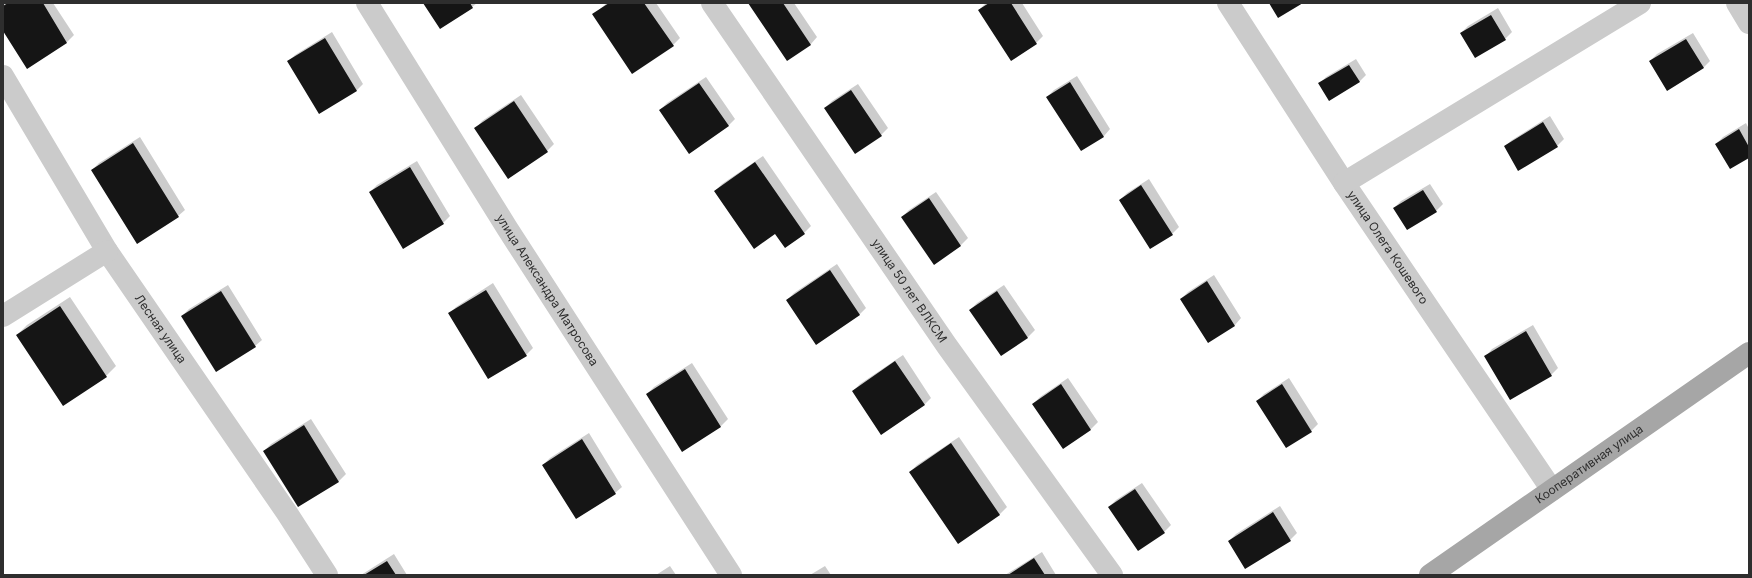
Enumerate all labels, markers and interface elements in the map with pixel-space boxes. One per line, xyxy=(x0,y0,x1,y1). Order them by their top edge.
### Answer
street label: улица Олега Кошевого xyxy=(1344,188,1432,307)
street label: улица Александра Матросова xyxy=(493,211,602,369)
street label: улица 50 лет ВЛКСМ xyxy=(869,236,951,346)
street label: Лесная улица xyxy=(132,291,190,366)
street label: Кооперативная улица xyxy=(1532,421,1646,506)

